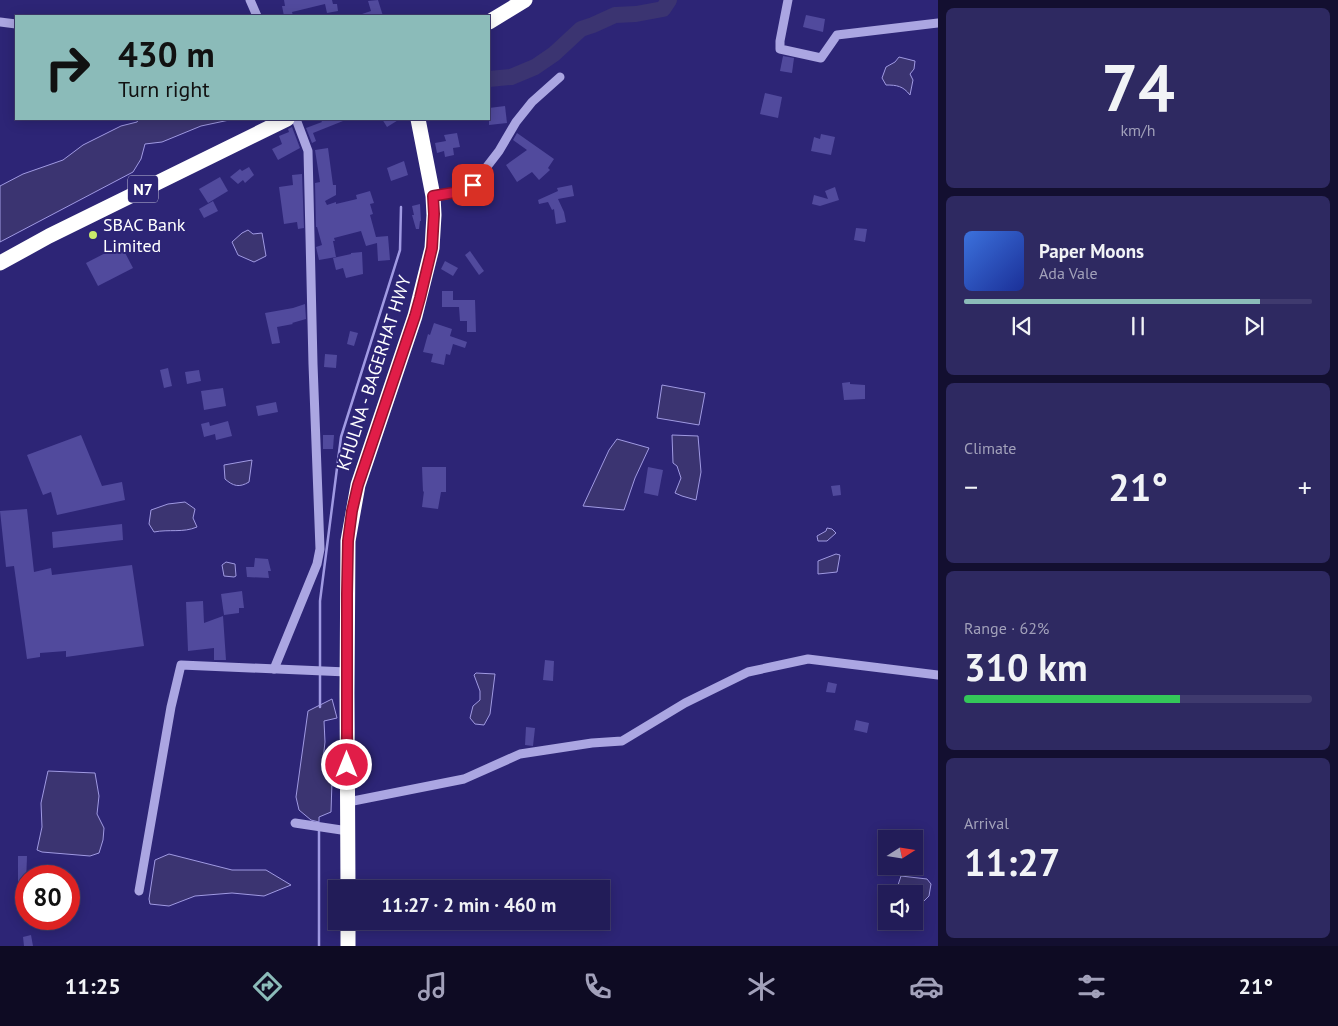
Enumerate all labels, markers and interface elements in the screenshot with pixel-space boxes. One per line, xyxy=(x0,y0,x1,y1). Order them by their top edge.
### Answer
text: 430 m xyxy=(118,31,215,77)
icon: right xyxy=(35,35,100,100)
text: 74 xyxy=(1101,45,1175,129)
text: Turn right xyxy=(118,75,210,103)
text: km/h xyxy=(1120,120,1156,140)
pin xyxy=(452,164,494,206)
icon: arrive xyxy=(459,171,487,199)
road number: N7 xyxy=(128,175,158,202)
place label: SBAC Bank Limited xyxy=(103,213,186,257)
marker: SBAC Bank Limited xyxy=(87,229,99,241)
text: Paper Moons xyxy=(1039,239,1144,263)
text: Ada Vale xyxy=(1039,263,1098,283)
street label: KHULNA - BAGERHAT HWY xyxy=(331,272,416,473)
icon: previous xyxy=(1008,312,1036,340)
icon: pause xyxy=(1124,312,1152,340)
icon: next xyxy=(1240,312,1268,340)
text: Climate xyxy=(964,438,1016,458)
text: 21° xyxy=(1108,462,1168,511)
text: − xyxy=(964,468,978,505)
text: + xyxy=(1298,468,1312,505)
text: Range · 62% xyxy=(964,618,1049,638)
text: 310 km xyxy=(964,642,1088,691)
position arrow xyxy=(320,738,372,790)
text: Arrival xyxy=(964,813,1009,833)
north arrow xyxy=(878,830,922,875)
map controls xyxy=(878,830,923,930)
text: 11:27 xyxy=(964,837,1060,886)
speed limit sign: 80 xyxy=(15,865,80,930)
button: sound xyxy=(878,885,923,930)
text: 11:27 · 2 min · 460 m xyxy=(382,893,556,917)
icon: directions xyxy=(250,969,285,1004)
icon: music xyxy=(415,969,450,1004)
icon: phone xyxy=(580,969,615,1004)
icon: climate xyxy=(744,969,779,1004)
icon: car xyxy=(909,969,944,1004)
icon: filters xyxy=(1074,969,1109,1004)
text: 11:25 xyxy=(65,972,121,1000)
text: 21° xyxy=(1238,972,1273,1000)

